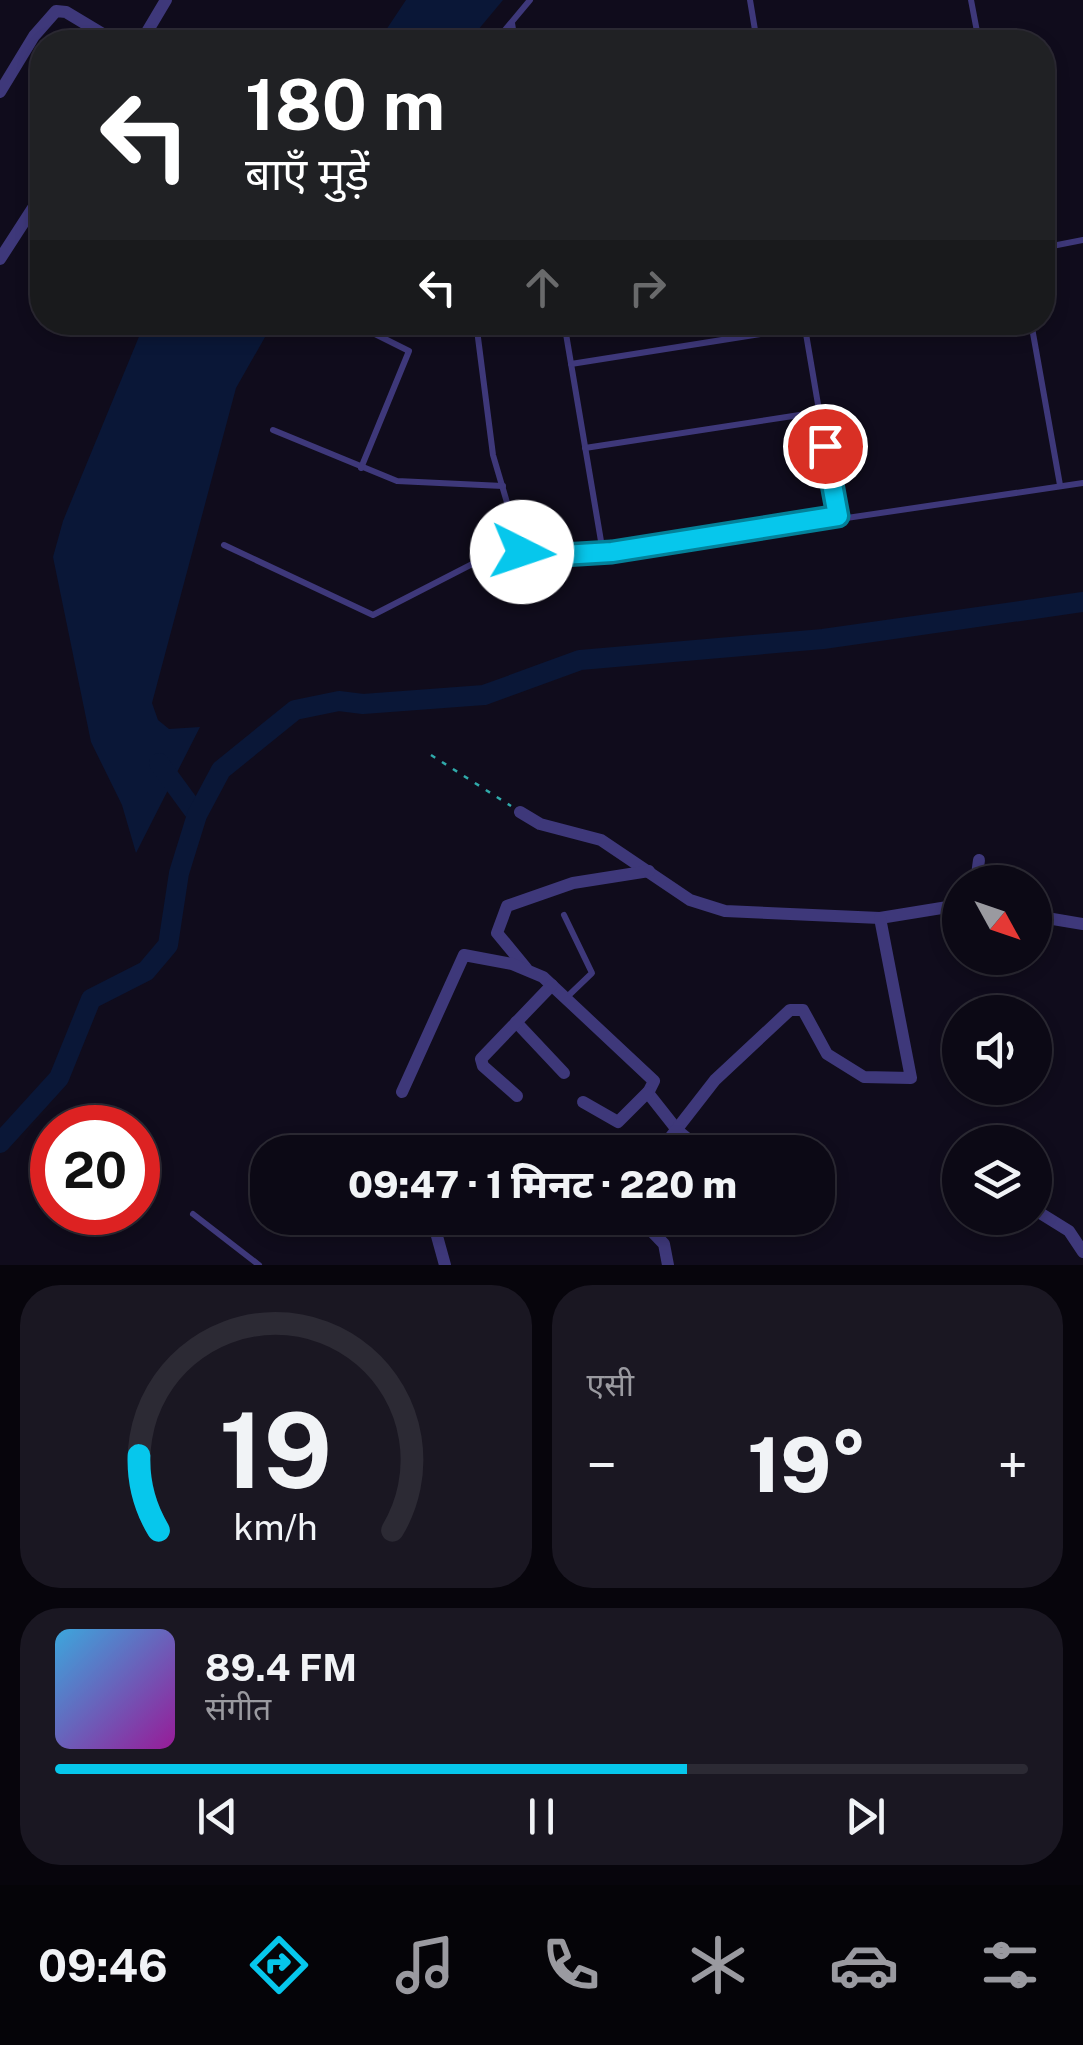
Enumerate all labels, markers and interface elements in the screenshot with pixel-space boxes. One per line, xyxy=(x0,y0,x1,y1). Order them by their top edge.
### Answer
text: 180 m xyxy=(245,63,445,146)
icon: left xyxy=(80,70,210,200)
text: बाएँ मुड़ें xyxy=(245,147,369,200)
icon: left xyxy=(410,260,465,315)
icon: ahead xyxy=(515,260,570,315)
icon: right xyxy=(620,260,675,315)
pin xyxy=(783,404,868,489)
icon: arrive xyxy=(798,419,853,474)
position arrow xyxy=(470,500,574,604)
north arrow xyxy=(942,865,1052,975)
map controls xyxy=(942,865,1052,1235)
button: sound xyxy=(942,995,1052,1105)
speed limit sign: 20 xyxy=(30,1105,160,1235)
button: layers xyxy=(942,1125,1052,1235)
text: 09:47 · 1 मिनट · 220 m xyxy=(348,1162,737,1207)
text: एसी xyxy=(587,1366,634,1403)
text: 19 xyxy=(219,1389,332,1511)
text: 19° xyxy=(748,1421,867,1509)
text: − xyxy=(587,1433,617,1497)
text: + xyxy=(998,1433,1028,1497)
text: km/h xyxy=(234,1506,318,1548)
text: 89.4 FM xyxy=(205,1645,357,1690)
text: संगीत xyxy=(205,1690,271,1727)
icon: previous xyxy=(190,1789,245,1844)
icon: pause xyxy=(514,1789,569,1844)
icon: next xyxy=(838,1789,893,1844)
icon: directions xyxy=(244,1930,314,2000)
icon: music xyxy=(390,1930,460,2000)
icon: phone xyxy=(536,1930,606,2000)
icon: climate xyxy=(683,1930,753,2000)
icon: car xyxy=(829,1930,899,2000)
icon: filters xyxy=(975,1930,1045,2000)
text: 09:46 xyxy=(38,1939,168,1992)

